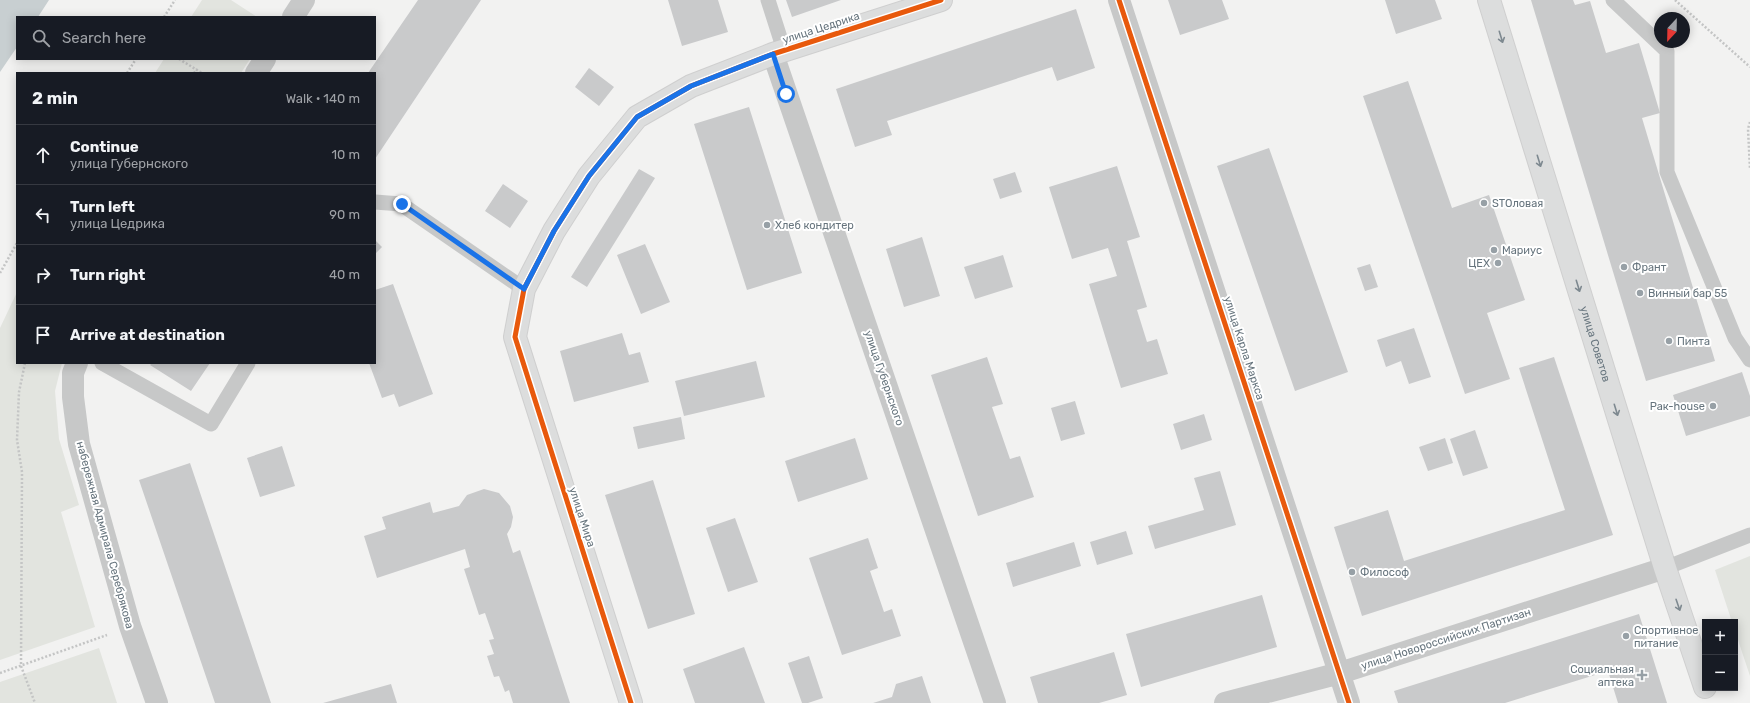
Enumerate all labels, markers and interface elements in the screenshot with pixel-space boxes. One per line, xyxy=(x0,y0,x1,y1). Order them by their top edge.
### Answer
street label: улица Цедрика xyxy=(781,9,861,47)
north arrow xyxy=(1654,12,1690,48)
search box xyxy=(16,16,376,60)
icon: search xyxy=(30,27,52,49)
text: Search here xyxy=(62,29,146,47)
one-way arrow xyxy=(1498,31,1505,44)
route start xyxy=(777,85,795,103)
text: 2 min xyxy=(32,88,78,108)
text: Walk · 140 m xyxy=(286,91,360,106)
text: Continue xyxy=(70,138,139,156)
icon: ahead xyxy=(32,144,54,166)
text: 10 m xyxy=(331,147,360,162)
one-way arrow xyxy=(1536,155,1543,168)
text: улица Губернского xyxy=(70,156,188,171)
route end xyxy=(393,195,411,213)
place label: STOловая xyxy=(1492,197,1543,210)
text: Turn left xyxy=(70,198,135,216)
marker: STOловая xyxy=(1479,198,1489,208)
icon: left xyxy=(32,204,54,226)
text: 90 m xyxy=(329,207,360,222)
text: улица Цедрика xyxy=(70,216,165,231)
place label: Хлеб кондитер xyxy=(775,219,854,232)
marker: Хлеб кондитер xyxy=(762,220,772,230)
place label: Мариус xyxy=(1502,244,1542,257)
marker: Мариус xyxy=(1489,245,1499,255)
place label: ЦЕХ xyxy=(1468,257,1490,270)
marker: ЦЕХ xyxy=(1493,258,1503,268)
place label: Франт xyxy=(1632,261,1667,274)
marker: Франт xyxy=(1619,262,1629,272)
icon: right xyxy=(32,264,54,286)
text: Turn right xyxy=(70,266,145,284)
text: 40 m xyxy=(329,267,360,282)
one-way arrow xyxy=(1575,279,1582,292)
place label: Винный бар 55 xyxy=(1648,287,1728,300)
marker: Винный бар 55 xyxy=(1635,288,1645,298)
street label: улица Карла Маркса xyxy=(1221,295,1267,401)
street label: улица Советов xyxy=(1578,304,1613,383)
icon: arrive xyxy=(32,324,54,346)
text: Arrive at destination xyxy=(70,326,225,344)
street label: улица Губернского xyxy=(862,329,906,427)
place label: Пинта xyxy=(1677,335,1710,348)
marker: Пинта xyxy=(1664,336,1674,346)
place label: Рак-house xyxy=(1650,400,1705,413)
marker: Рак-house xyxy=(1708,401,1718,411)
one-way arrow xyxy=(1613,403,1620,416)
street label: набережная Адмирала Серебрякова xyxy=(74,440,136,630)
street label: улица Мира xyxy=(566,485,598,549)
place label: Философ xyxy=(1360,566,1409,579)
marker: Философ xyxy=(1347,567,1357,577)
one-way arrow xyxy=(1674,599,1682,611)
street label: улица Новороссийских Партизан xyxy=(1359,605,1533,673)
map controls xyxy=(1702,619,1738,691)
button: + xyxy=(1702,619,1738,655)
place label: Спортивное питание xyxy=(1634,624,1698,650)
marker: Спортивное питание xyxy=(1621,631,1631,641)
button: − xyxy=(1702,655,1738,691)
place label: Социальная аптека xyxy=(1570,663,1634,689)
marker: Социальная аптека xyxy=(1637,670,1647,680)

